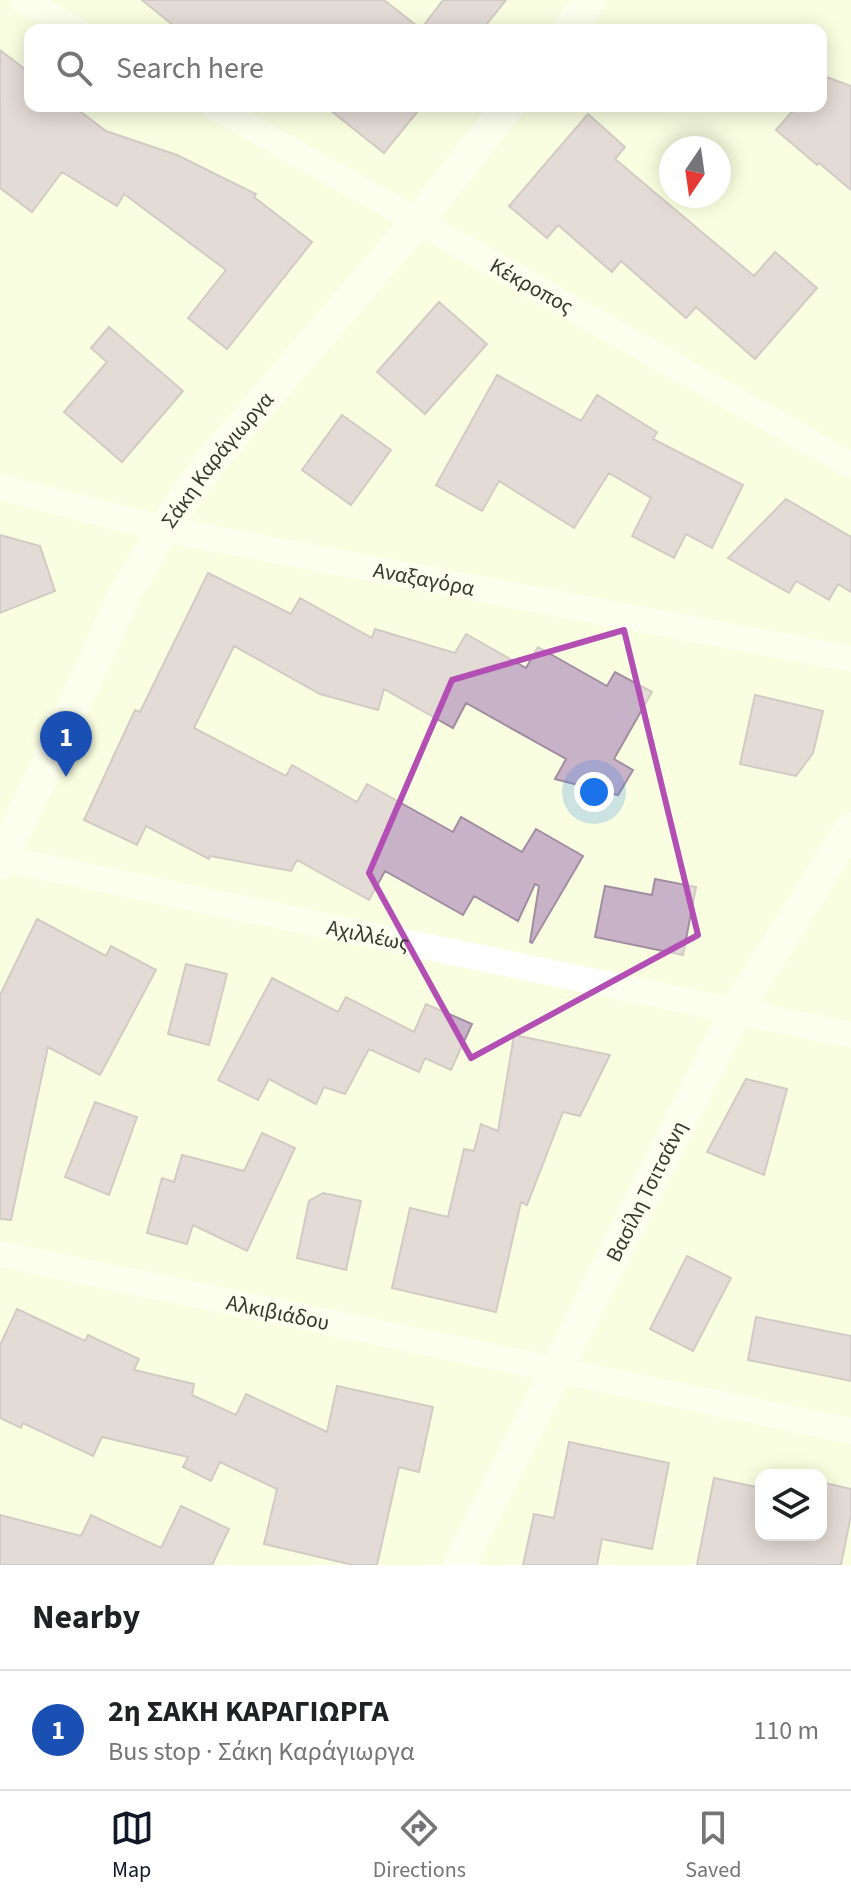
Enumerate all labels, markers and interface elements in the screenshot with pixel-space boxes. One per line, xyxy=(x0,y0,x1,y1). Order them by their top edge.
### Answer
search box xyxy=(24,24,827,112)
icon: search xyxy=(52,46,96,90)
text: Search here xyxy=(116,47,264,90)
north arrow xyxy=(659,136,731,208)
street label: Κέκροπος xyxy=(484,250,579,323)
street label: Σάκη Καράγιωργα xyxy=(154,384,282,535)
street label: Αναξαγόρα xyxy=(371,554,478,605)
pin: 1 xyxy=(40,711,92,777)
your location xyxy=(574,772,614,812)
street label: Αχιλλέως xyxy=(324,911,412,960)
street label: Βασίλη Τσιτσάνη xyxy=(598,1115,695,1268)
street label: Αλκιβιάδου xyxy=(223,1287,332,1339)
map controls xyxy=(755,1469,827,1541)
button: layers xyxy=(755,1469,827,1541)
text: Nearby xyxy=(32,1593,140,1642)
text: 2η ΣΑΚΗ ΚΑΡΑΓΙΩΡΓΑ xyxy=(108,1690,389,1733)
text: 1 xyxy=(51,1712,65,1749)
text: 110 m xyxy=(753,1712,819,1749)
text: Bus stop · Σάκη Καράγιωργα xyxy=(108,1733,414,1770)
tab: Map xyxy=(110,1806,154,1886)
tab: Directions xyxy=(373,1806,466,1886)
tab: Saved xyxy=(685,1806,741,1886)

